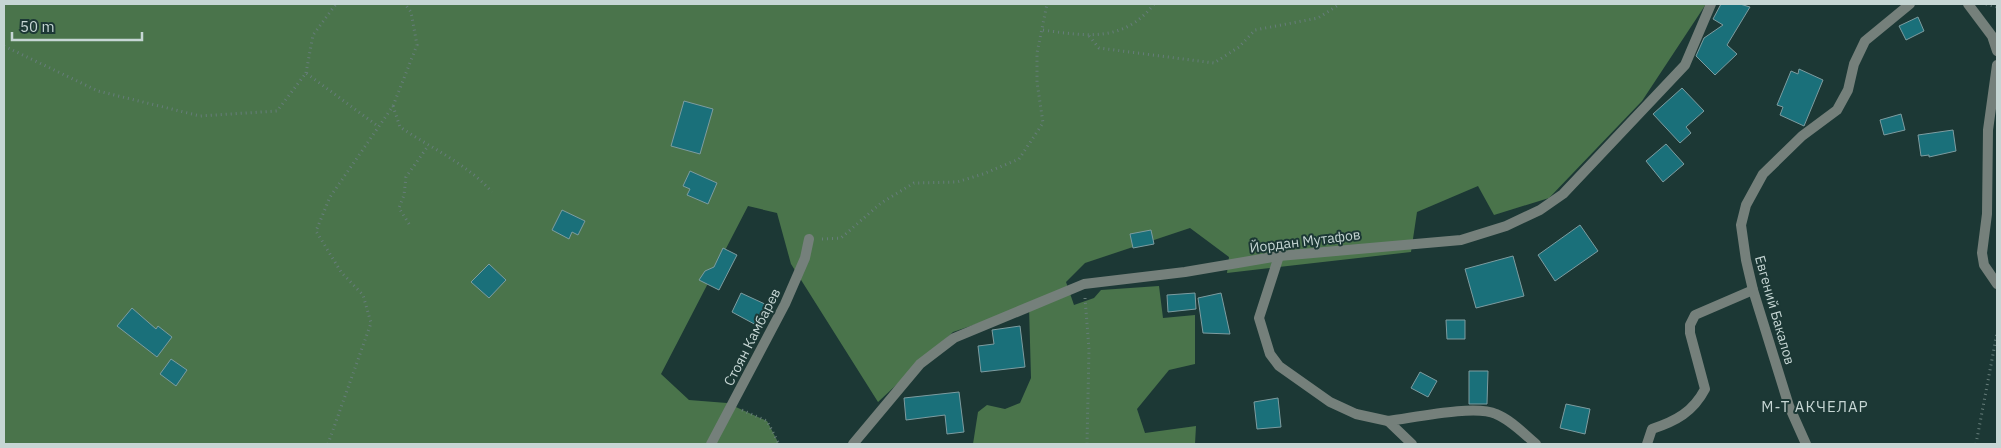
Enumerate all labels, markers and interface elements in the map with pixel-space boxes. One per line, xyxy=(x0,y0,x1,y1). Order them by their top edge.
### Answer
scale bar xyxy=(12,10,142,42)
text: 50 m xyxy=(20,17,55,36)
street label: Йордан Мутафов xyxy=(1248,224,1362,257)
street label: Евгений Бакалов xyxy=(1751,253,1799,367)
street label: Стоян Камбарев xyxy=(720,285,784,389)
district label: М-Т АКЧЕЛАР xyxy=(1761,397,1869,416)

